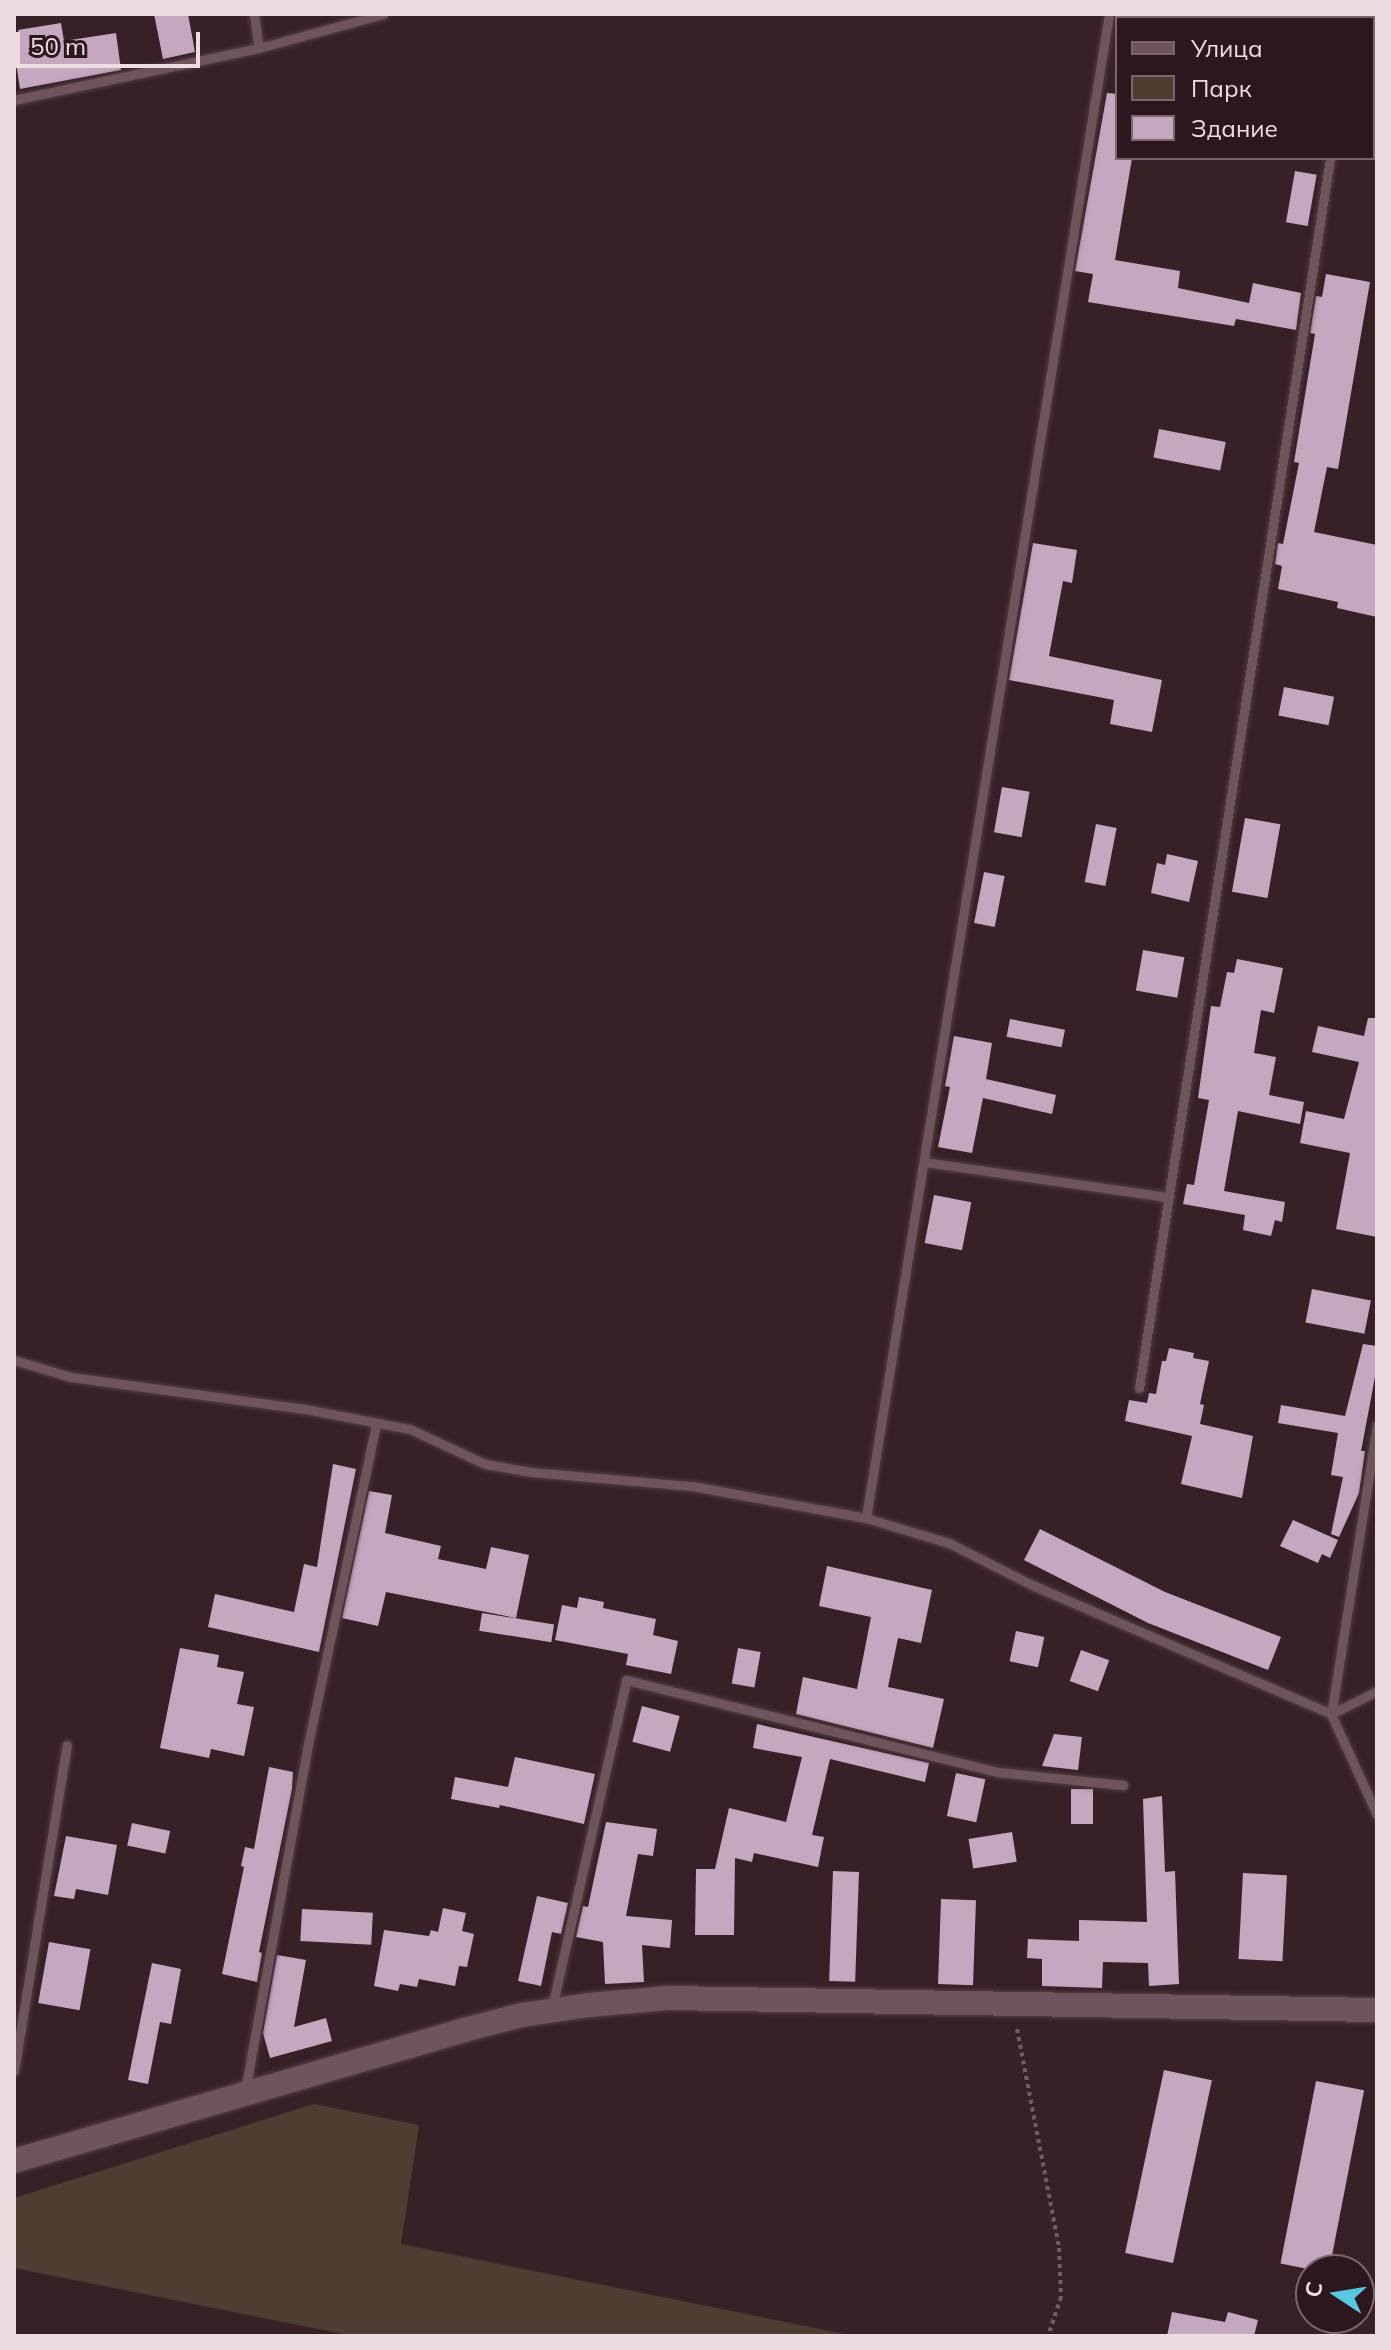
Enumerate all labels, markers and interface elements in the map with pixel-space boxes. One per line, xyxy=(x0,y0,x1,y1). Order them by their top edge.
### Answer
scale bar xyxy=(20,16,204,66)
legend xyxy=(1115,16,1375,160)
text: 50 m xyxy=(30,31,86,61)
text: Улица xyxy=(1191,33,1263,63)
text: Парк xyxy=(1191,73,1252,103)
text: Здание xyxy=(1191,113,1278,143)
north arrow xyxy=(1295,2254,1375,2334)
text: С xyxy=(1298,2279,1329,2300)

